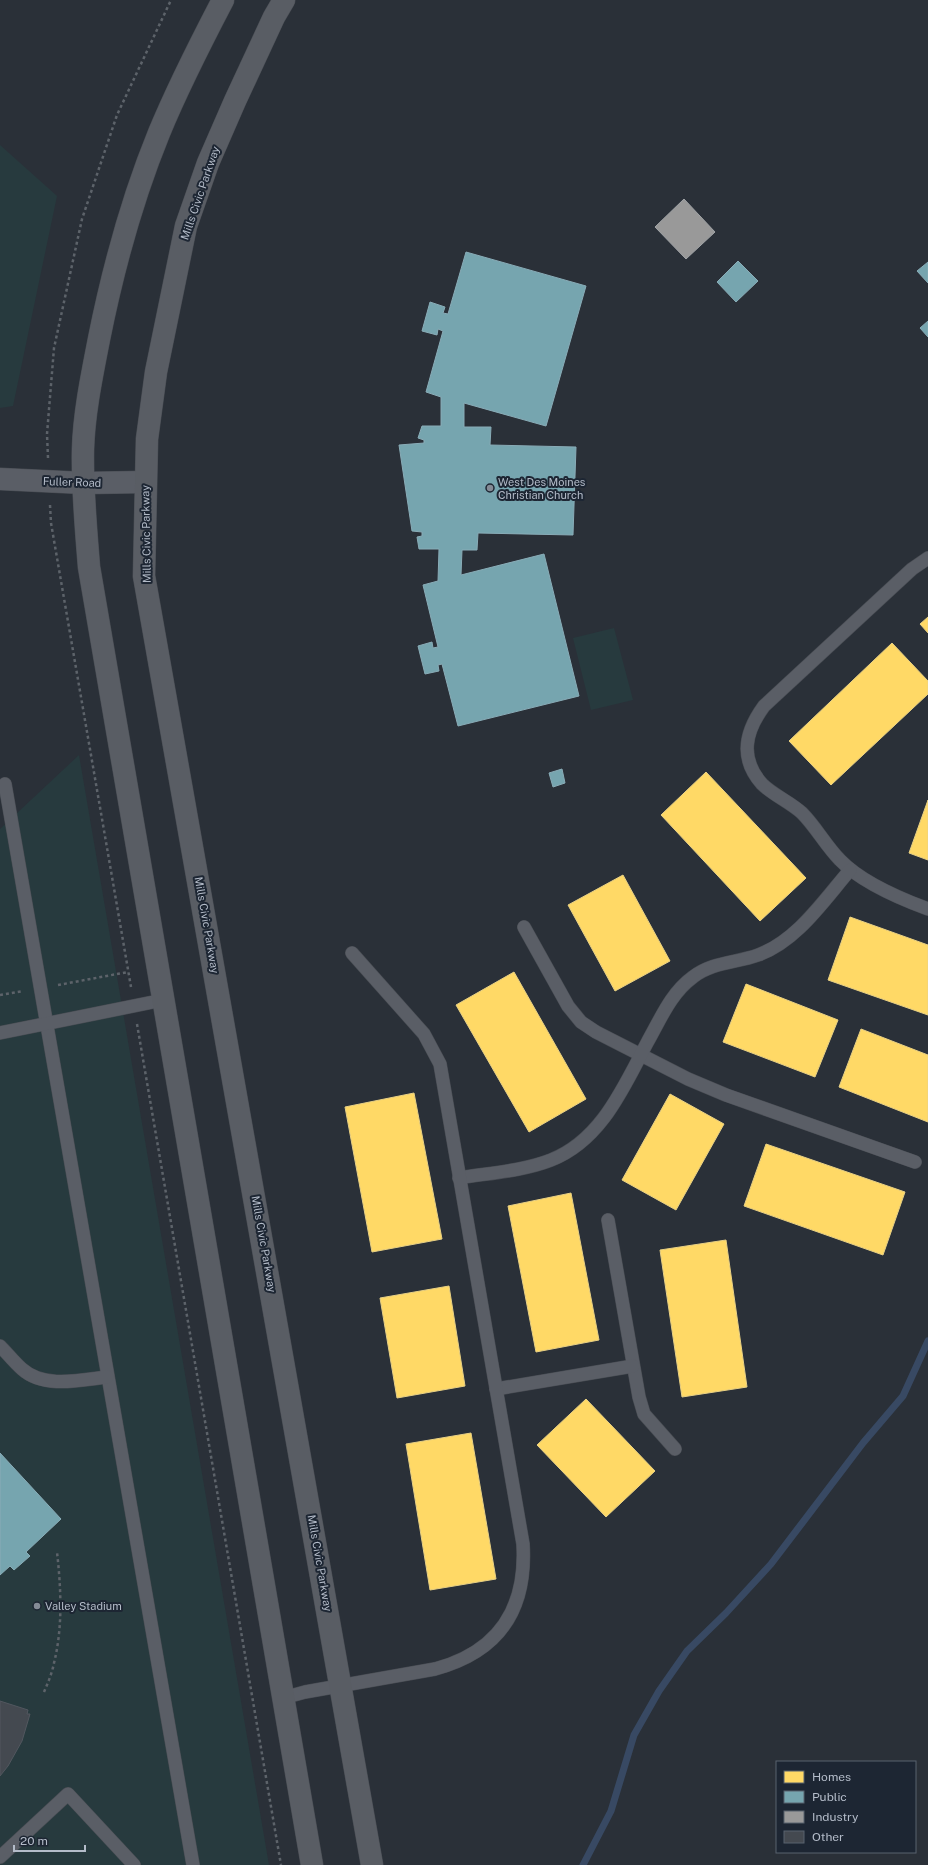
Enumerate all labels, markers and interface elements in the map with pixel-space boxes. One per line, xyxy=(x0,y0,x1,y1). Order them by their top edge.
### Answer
street label: Mills Civic Parkway xyxy=(178,145,222,241)
street label: Fuller Road xyxy=(43,475,101,489)
place label: West Des Moines Christian Church xyxy=(498,476,586,501)
marker: West Des Moines Christian Church xyxy=(485,483,495,493)
street label: Mills Civic Parkway xyxy=(139,485,153,583)
street label: Mills Civic Parkway xyxy=(193,876,221,974)
street label: Mills Civic Parkway xyxy=(250,1195,278,1293)
street label: Mills Civic Parkway xyxy=(306,1514,334,1612)
place label: Valley Stadium xyxy=(45,1600,122,1612)
marker: Valley Stadium xyxy=(32,1601,42,1611)
legend xyxy=(776,1761,916,1853)
text: Homes xyxy=(812,1770,851,1784)
text: Public xyxy=(812,1790,847,1804)
text: Industry xyxy=(812,1810,859,1824)
scale bar xyxy=(14,1827,85,1853)
text: Other xyxy=(812,1830,844,1844)
text: 20 m xyxy=(20,1834,48,1848)

